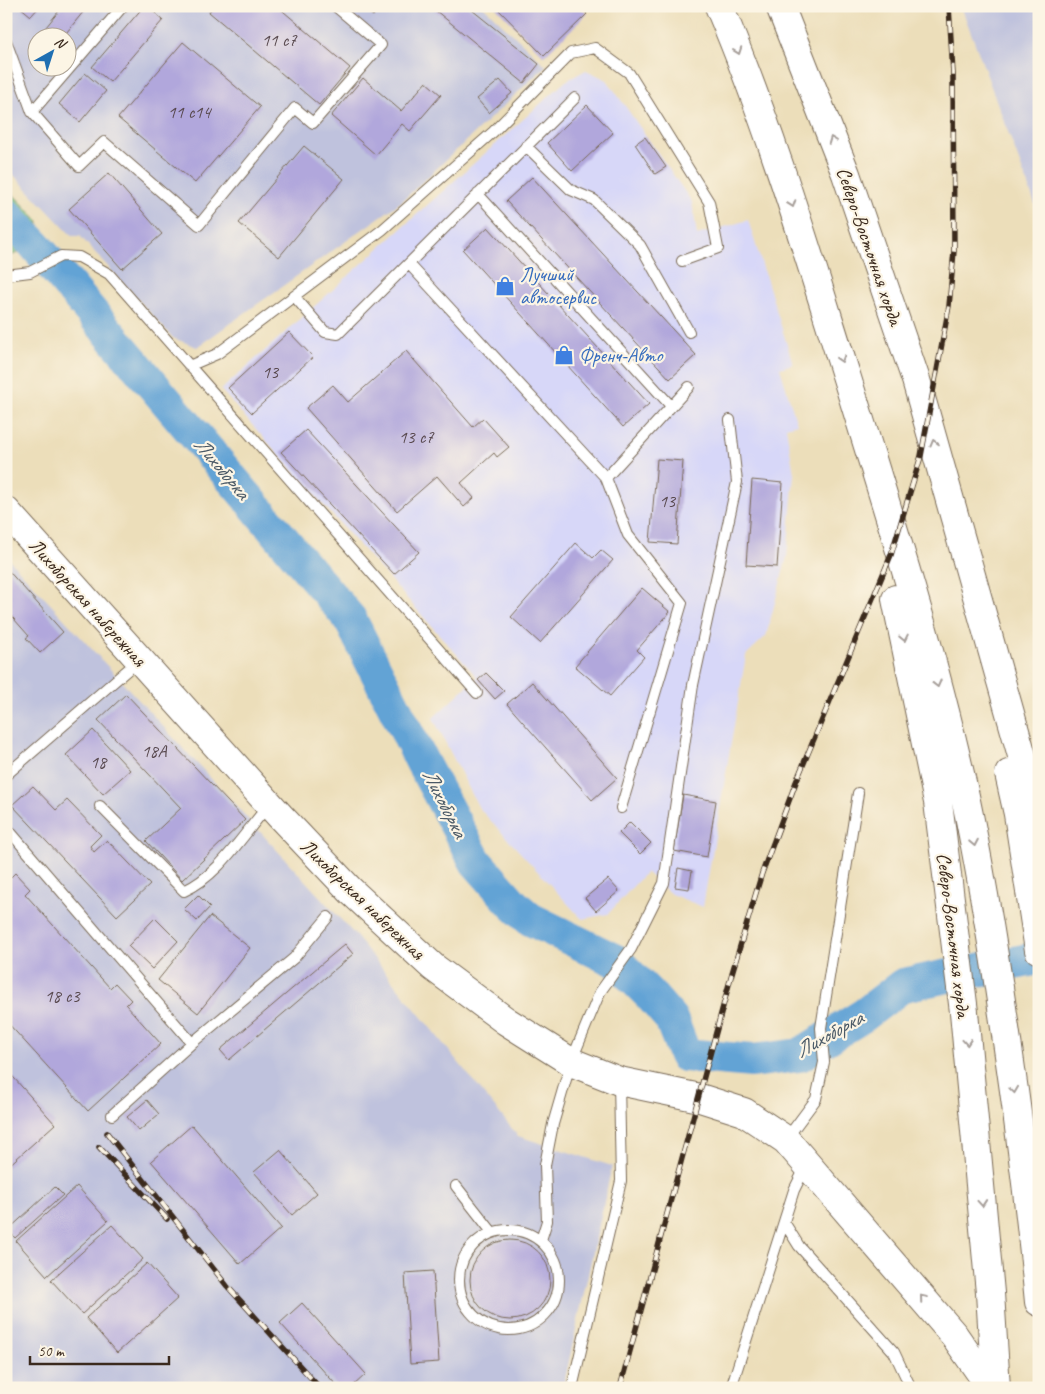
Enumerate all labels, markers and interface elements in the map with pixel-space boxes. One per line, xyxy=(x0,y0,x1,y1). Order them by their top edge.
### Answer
north arrow xyxy=(28,28,78,78)
house number: 11 с7 xyxy=(261,29,297,51)
text: N xyxy=(51,33,70,53)
one-way arrow xyxy=(732,47,742,55)
house number: 11 с14 xyxy=(167,101,212,123)
one-way arrow xyxy=(828,136,839,145)
street label: Северо-Восточная хорда xyxy=(831,164,909,330)
one-way arrow xyxy=(786,200,796,208)
place label: Лучший автосервис xyxy=(520,262,597,310)
shop icon: Лучший автосервис xyxy=(494,275,516,297)
place label: Френч-Авто xyxy=(579,343,663,368)
shop icon: Френч-Авто xyxy=(553,344,575,366)
one-way arrow xyxy=(835,355,845,363)
house number: 13 xyxy=(262,361,280,383)
house number: 13 с7 xyxy=(398,426,434,448)
water label: Лихоборка xyxy=(188,432,257,506)
one-way arrow xyxy=(929,440,939,448)
house number: 13 xyxy=(659,490,677,512)
street label: Лихоборская набережная xyxy=(24,533,152,672)
one-way arrow xyxy=(898,633,909,642)
one-way arrow xyxy=(931,679,942,688)
house number: 18А xyxy=(141,740,168,762)
house number: 18 xyxy=(90,751,108,773)
water label: Лихоборка xyxy=(417,764,474,843)
street label: Лихоборская набережная xyxy=(295,833,431,966)
one-way arrow xyxy=(968,839,979,847)
street label: Северо-Восточная хорда xyxy=(931,851,976,1021)
house number: 18 с3 xyxy=(44,985,81,1007)
water label: Лихоборка xyxy=(791,1004,869,1063)
one-way arrow xyxy=(961,1038,972,1046)
one-way arrow xyxy=(1008,1086,1019,1094)
one-way arrow xyxy=(976,1200,987,1208)
one-way arrow xyxy=(920,1295,928,1304)
scale bar xyxy=(30,1334,169,1366)
text: 50 m xyxy=(38,1342,65,1361)

